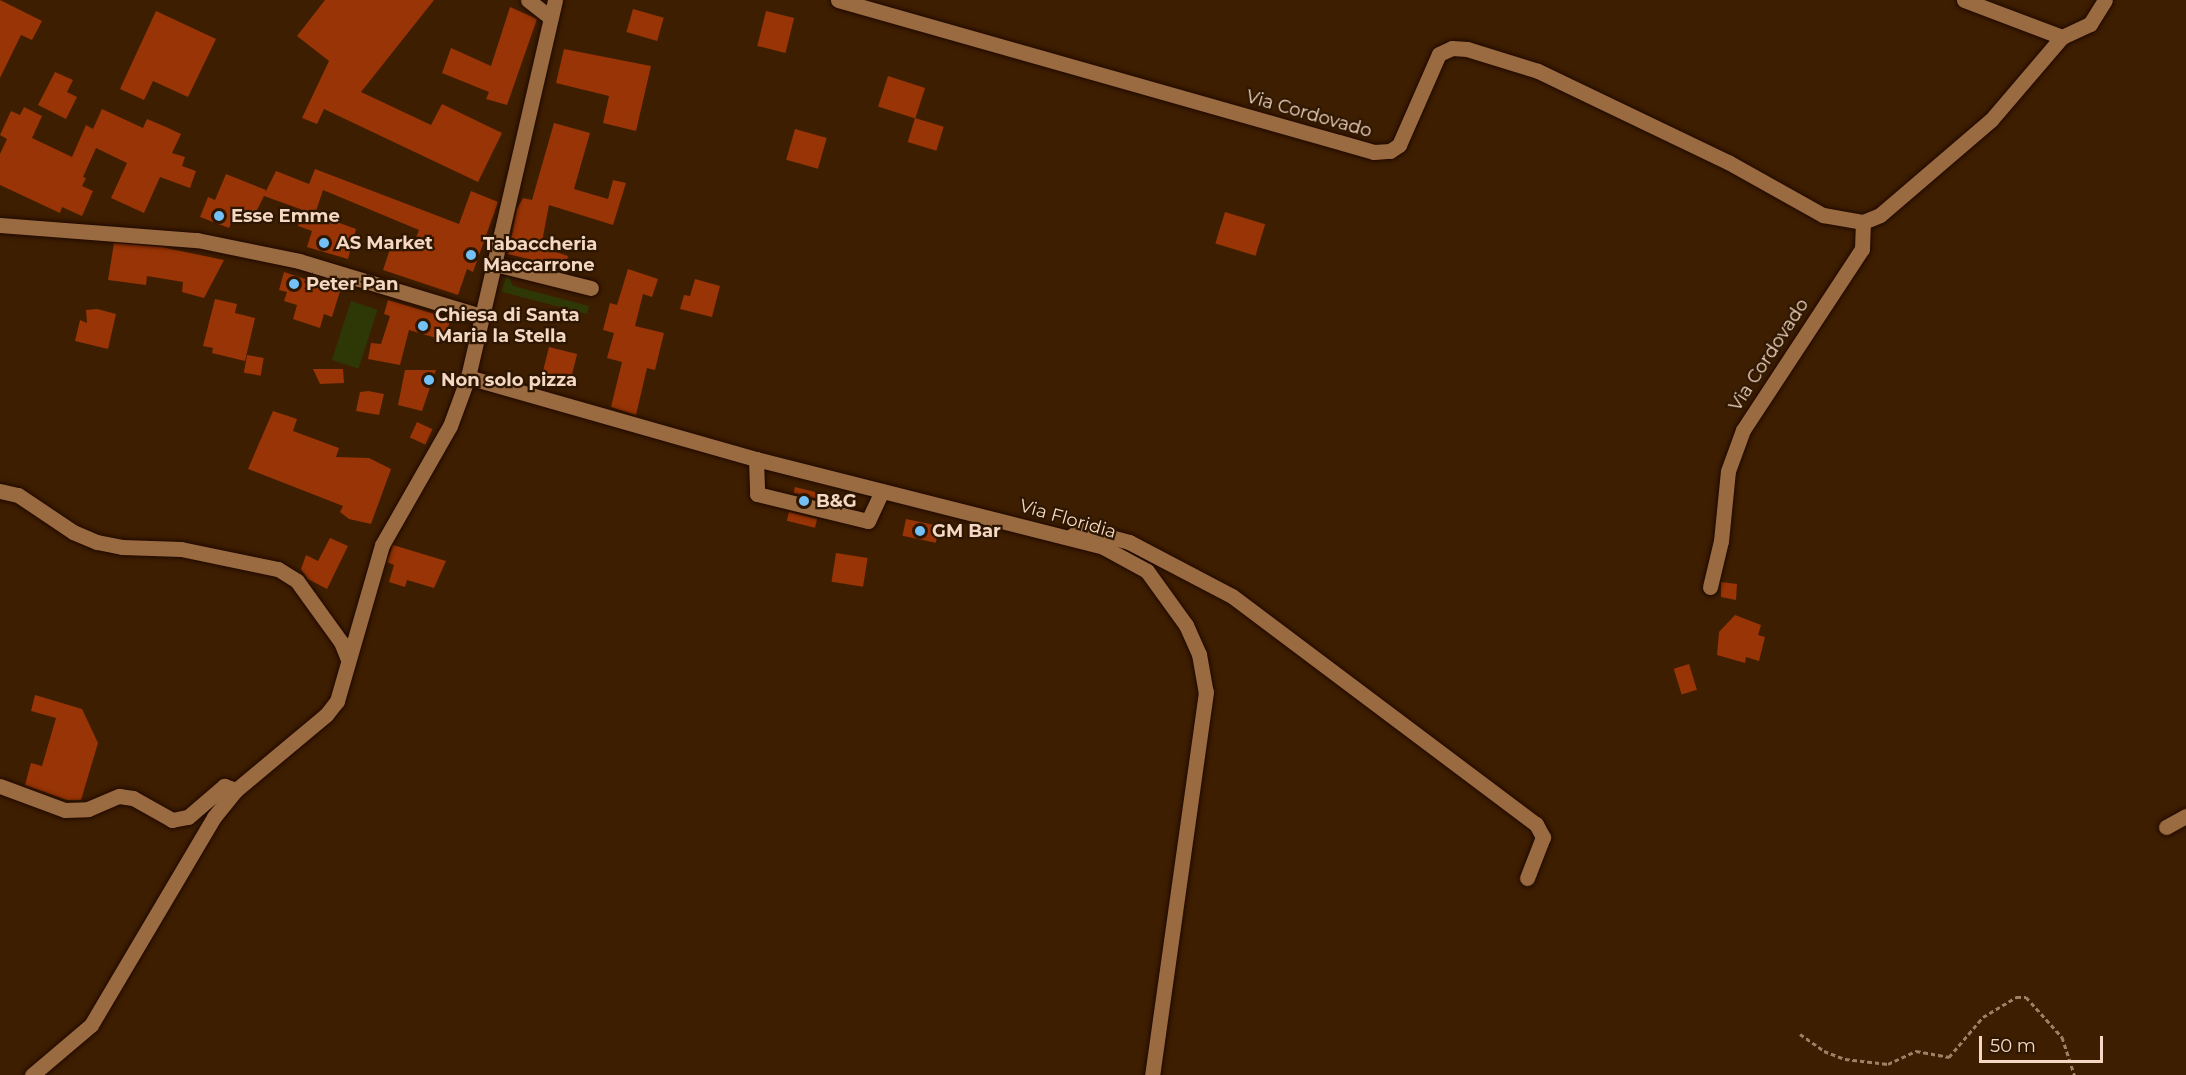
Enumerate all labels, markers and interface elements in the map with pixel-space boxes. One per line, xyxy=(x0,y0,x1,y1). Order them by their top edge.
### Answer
street label: Via Cordovado xyxy=(1244,86,1374,142)
place label: Esse Emme xyxy=(231,205,340,227)
marker: Esse Emme xyxy=(212,209,226,223)
place label: AS Market xyxy=(336,232,433,254)
place label: Tabaccheria Maccarrone xyxy=(483,234,597,276)
marker: AS Market xyxy=(317,236,331,250)
marker: Tabaccheria Maccarrone xyxy=(464,248,478,262)
place label: Peter Pan xyxy=(306,273,399,295)
marker: Peter Pan xyxy=(287,277,301,291)
street label: Via Cordovado xyxy=(1725,295,1813,415)
place label: Chiesa di Santa Maria la Stella xyxy=(435,305,580,348)
marker: Chiesa di Santa Maria la Stella xyxy=(416,319,430,333)
place label: Non solo pizza xyxy=(441,369,577,391)
marker: Non solo pizza xyxy=(422,373,436,387)
place label: B&G xyxy=(816,490,857,512)
marker: B&G xyxy=(797,494,811,508)
street label: Via Floridia xyxy=(1017,495,1119,543)
place label: GM Bar xyxy=(932,520,1001,542)
marker: GM Bar xyxy=(913,524,927,538)
scale bar xyxy=(1982,1024,2106,1062)
text: 50 m xyxy=(1990,1035,2036,1057)

